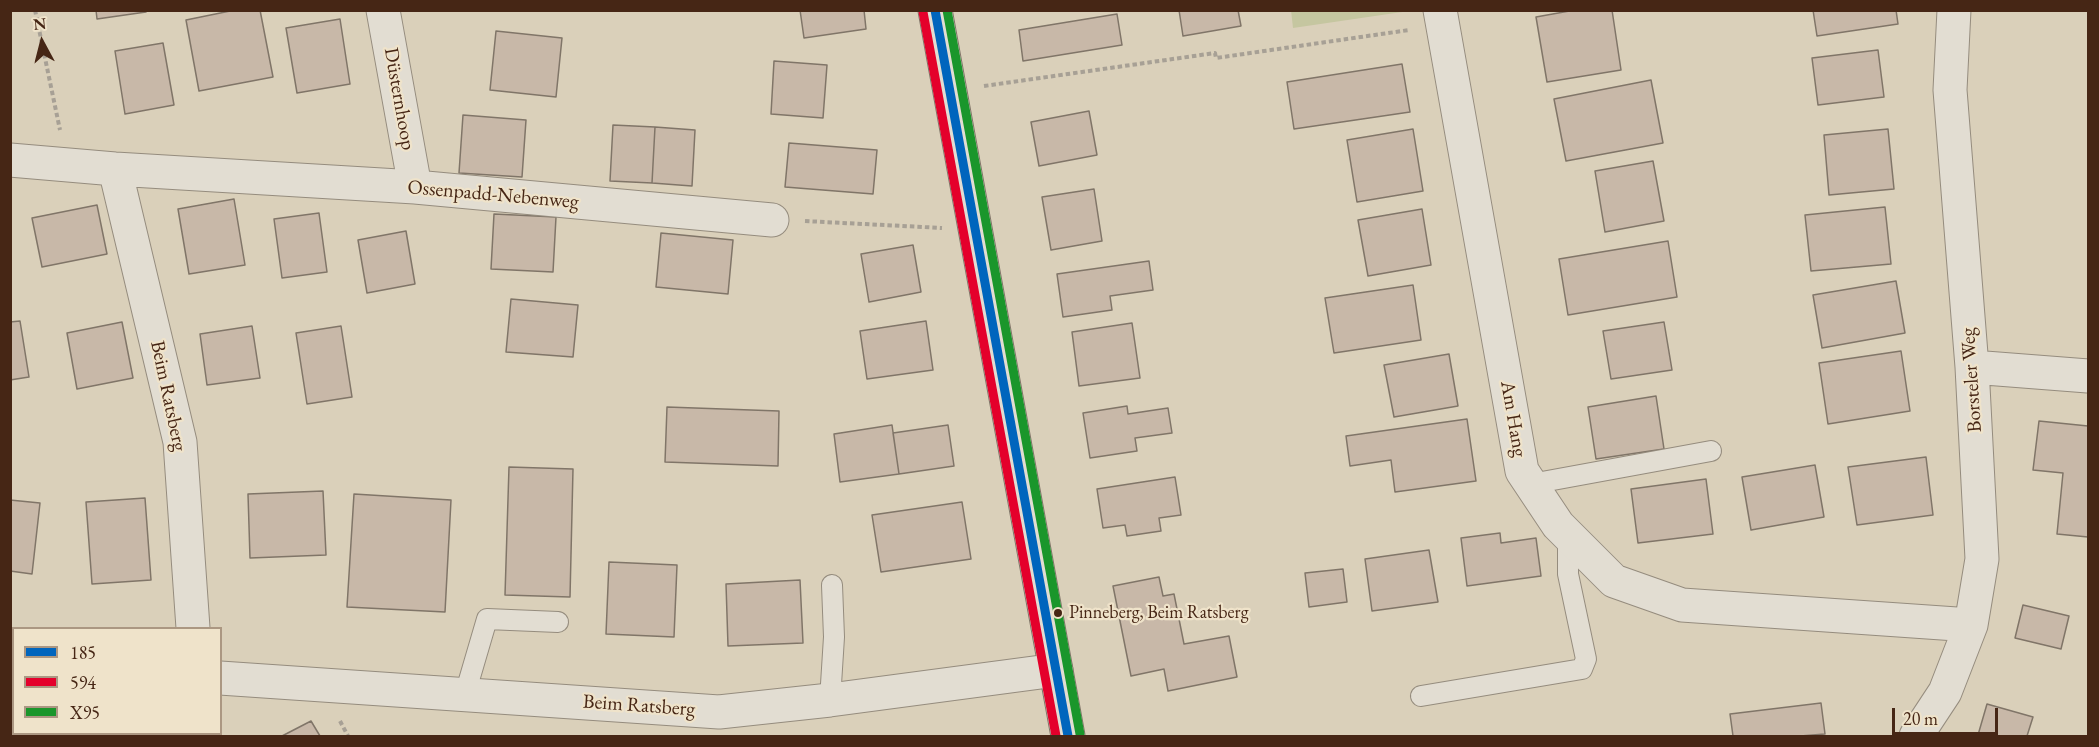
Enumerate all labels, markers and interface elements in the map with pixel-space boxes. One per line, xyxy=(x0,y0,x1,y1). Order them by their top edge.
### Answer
north arrow xyxy=(12,12,72,72)
text: N xyxy=(32,12,47,35)
street label: Düsternhoop xyxy=(378,46,420,152)
street label: Ossenpadd-Nebenweg xyxy=(406,176,580,214)
street label: Borsteler Weg xyxy=(1956,327,1988,433)
street label: Beim Ratsberg xyxy=(145,339,191,453)
street label: Am Hang xyxy=(1495,379,1531,459)
place label: Pinneberg, Beim Ratsberg xyxy=(1069,602,1248,624)
marker: Pinneberg, Beim Ratsberg xyxy=(1052,607,1064,619)
legend xyxy=(12,627,222,735)
text: 185 xyxy=(70,641,96,664)
text: 594 xyxy=(70,671,96,694)
street label: Beim Ratsberg xyxy=(582,690,696,722)
scale bar xyxy=(1895,696,2002,734)
text: X95 xyxy=(70,701,100,724)
text: 20 m xyxy=(1903,707,1938,730)

